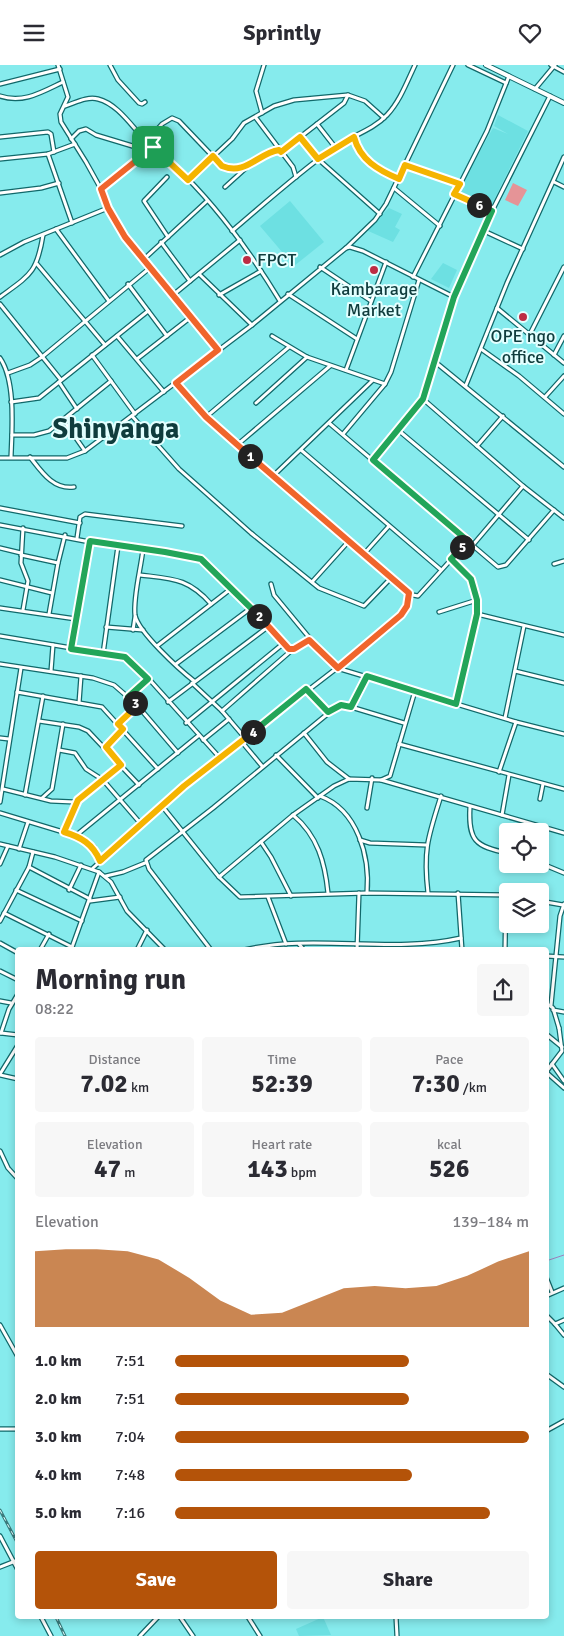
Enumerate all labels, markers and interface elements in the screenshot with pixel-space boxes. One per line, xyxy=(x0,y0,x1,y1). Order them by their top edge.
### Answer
icon: menu xyxy=(20,19,48,47)
text: Sprintly xyxy=(243,19,321,46)
icon: heart xyxy=(516,19,544,47)
pin xyxy=(132,126,174,168)
icon: arrive xyxy=(139,133,167,161)
pin: 6 xyxy=(466,193,492,217)
text: 6 xyxy=(476,197,483,214)
place label: FPCT xyxy=(257,249,296,271)
marker: FPCT xyxy=(241,254,253,266)
marker: Kambarage Market xyxy=(368,264,380,276)
place label: Kambarage Market xyxy=(331,278,417,321)
marker: OPE ngo office xyxy=(517,311,529,323)
place label: OPE ngo office xyxy=(491,325,555,368)
district label: Shinyanga xyxy=(53,412,179,446)
pin: 1 xyxy=(238,443,262,469)
text: 1 xyxy=(247,448,254,465)
pin: 5 xyxy=(450,535,474,559)
text: 5 xyxy=(459,539,466,556)
pin: 2 xyxy=(246,603,272,629)
text: 2 xyxy=(256,608,263,625)
pin: 3 xyxy=(122,691,148,715)
text: 3 xyxy=(132,695,139,712)
pin: 4 xyxy=(240,719,266,745)
text: 4 xyxy=(250,724,257,741)
map controls xyxy=(499,823,549,933)
button: locate xyxy=(499,823,549,873)
button: layers xyxy=(499,883,549,933)
text: Morning run xyxy=(35,963,186,997)
button: share xyxy=(477,964,529,1016)
text: 08:22 xyxy=(35,999,74,1019)
text: Distance xyxy=(89,1051,141,1068)
text: Time xyxy=(268,1051,296,1068)
text: Pace xyxy=(435,1051,463,1068)
text: 7.02 xyxy=(80,1068,128,1099)
text: 52:39 xyxy=(251,1068,313,1099)
text: 7:30 xyxy=(412,1068,460,1099)
text: km xyxy=(128,1079,149,1096)
text: /km xyxy=(460,1079,487,1096)
text: Elevation xyxy=(87,1136,143,1153)
text: Heart rate xyxy=(252,1136,312,1153)
text: kcal xyxy=(437,1136,462,1153)
text: 47 xyxy=(94,1153,121,1184)
text: 143 xyxy=(247,1153,288,1184)
text: 526 xyxy=(429,1153,470,1184)
text: m xyxy=(121,1164,135,1181)
text: bpm xyxy=(288,1164,317,1181)
text: Elevation xyxy=(35,1212,99,1232)
text: 139–184 m xyxy=(452,1212,529,1232)
text: 1.0 km xyxy=(35,1351,82,1371)
text: 7:51 xyxy=(115,1351,145,1371)
text: 2.0 km xyxy=(35,1389,82,1409)
text: 7:51 xyxy=(115,1389,145,1409)
text: 3.0 km xyxy=(35,1427,82,1447)
text: 7:04 xyxy=(115,1427,145,1447)
text: 4.0 km xyxy=(35,1465,82,1485)
text: 7:48 xyxy=(115,1465,145,1485)
text: 5.0 km xyxy=(35,1503,82,1523)
text: 7:16 xyxy=(115,1503,145,1523)
button: Save xyxy=(35,1551,277,1609)
button: Share xyxy=(287,1551,529,1609)

